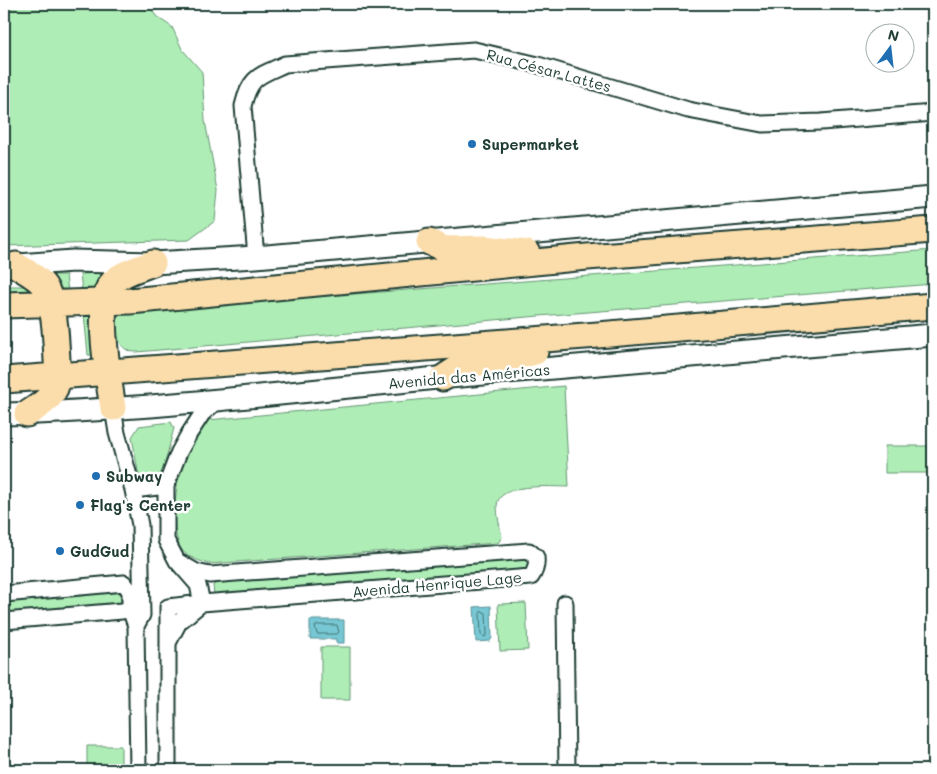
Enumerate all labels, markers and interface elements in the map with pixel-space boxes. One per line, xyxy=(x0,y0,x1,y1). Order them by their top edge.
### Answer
north arrow xyxy=(864,22,914,72)
text: N xyxy=(886,24,901,46)
street label: Rua César Lattes xyxy=(484,44,614,96)
place label: Supermarket xyxy=(482,134,579,154)
marker: Supermarket xyxy=(466,138,478,150)
street label: Avenida das Américas xyxy=(387,359,551,393)
place label: Subway xyxy=(106,466,162,486)
marker: Subway xyxy=(90,470,102,482)
place label: Flag's Center xyxy=(90,495,191,515)
marker: Flag's Center xyxy=(74,499,86,511)
place label: GudGud xyxy=(70,541,130,561)
marker: GudGud xyxy=(54,545,66,557)
street label: Avenida Henrique Lage xyxy=(351,567,523,601)

